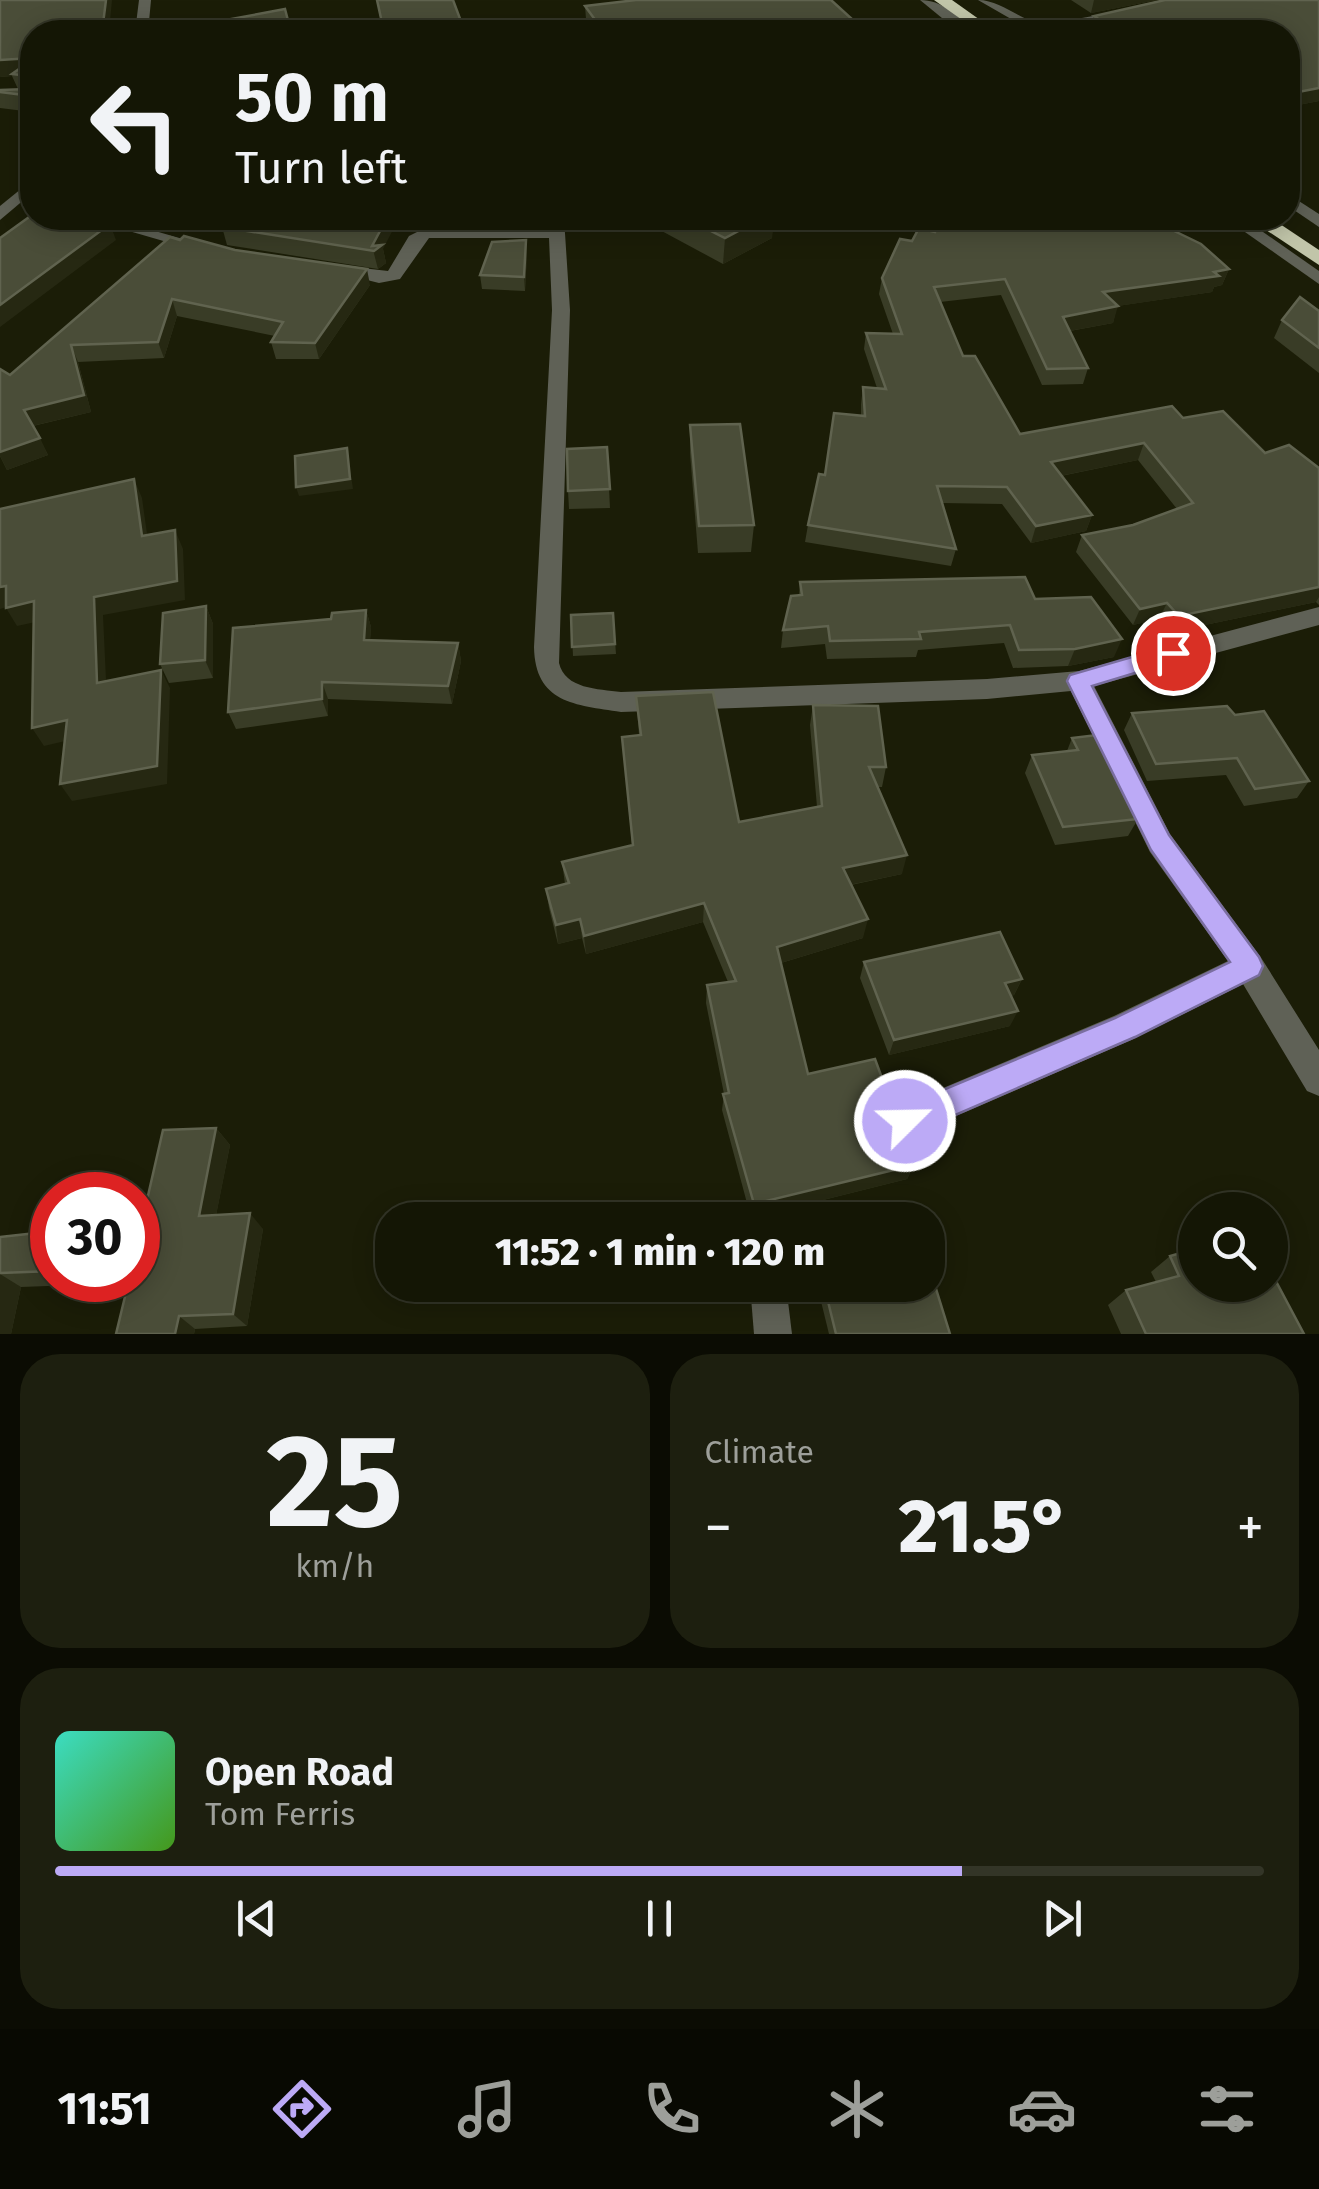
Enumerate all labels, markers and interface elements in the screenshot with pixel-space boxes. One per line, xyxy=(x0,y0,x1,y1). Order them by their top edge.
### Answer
text: 50 m xyxy=(235,56,389,140)
icon: left xyxy=(70,60,200,190)
text: Turn left xyxy=(235,141,407,195)
pin xyxy=(1131,611,1216,696)
icon: arrive xyxy=(1146,626,1201,681)
position arrow xyxy=(853,1069,957,1173)
speed limit sign: 30 xyxy=(30,1172,160,1302)
map controls xyxy=(1178,1192,1288,1302)
button: search xyxy=(1178,1192,1288,1302)
text: 11:52 · 1 min · 120 m xyxy=(495,1229,825,1275)
text: 25 xyxy=(266,1404,403,1560)
text: Climate xyxy=(705,1433,814,1471)
text: 21.5° xyxy=(899,1482,1070,1572)
text: − xyxy=(705,1495,732,1561)
text: + xyxy=(1237,1495,1264,1561)
text: km/h xyxy=(295,1547,374,1585)
text: Open Road xyxy=(205,1749,394,1795)
text: Tom Ferris xyxy=(205,1795,355,1833)
icon: previous xyxy=(229,1891,284,1946)
icon: pause xyxy=(632,1891,687,1946)
icon: next xyxy=(1035,1891,1090,1946)
icon: directions xyxy=(267,2074,337,2144)
icon: music xyxy=(452,2074,522,2144)
icon: phone xyxy=(637,2074,707,2144)
icon: climate xyxy=(822,2074,892,2144)
icon: car xyxy=(1007,2074,1077,2144)
icon: filters xyxy=(1192,2074,1262,2144)
text: 11:51 xyxy=(57,2082,152,2136)

